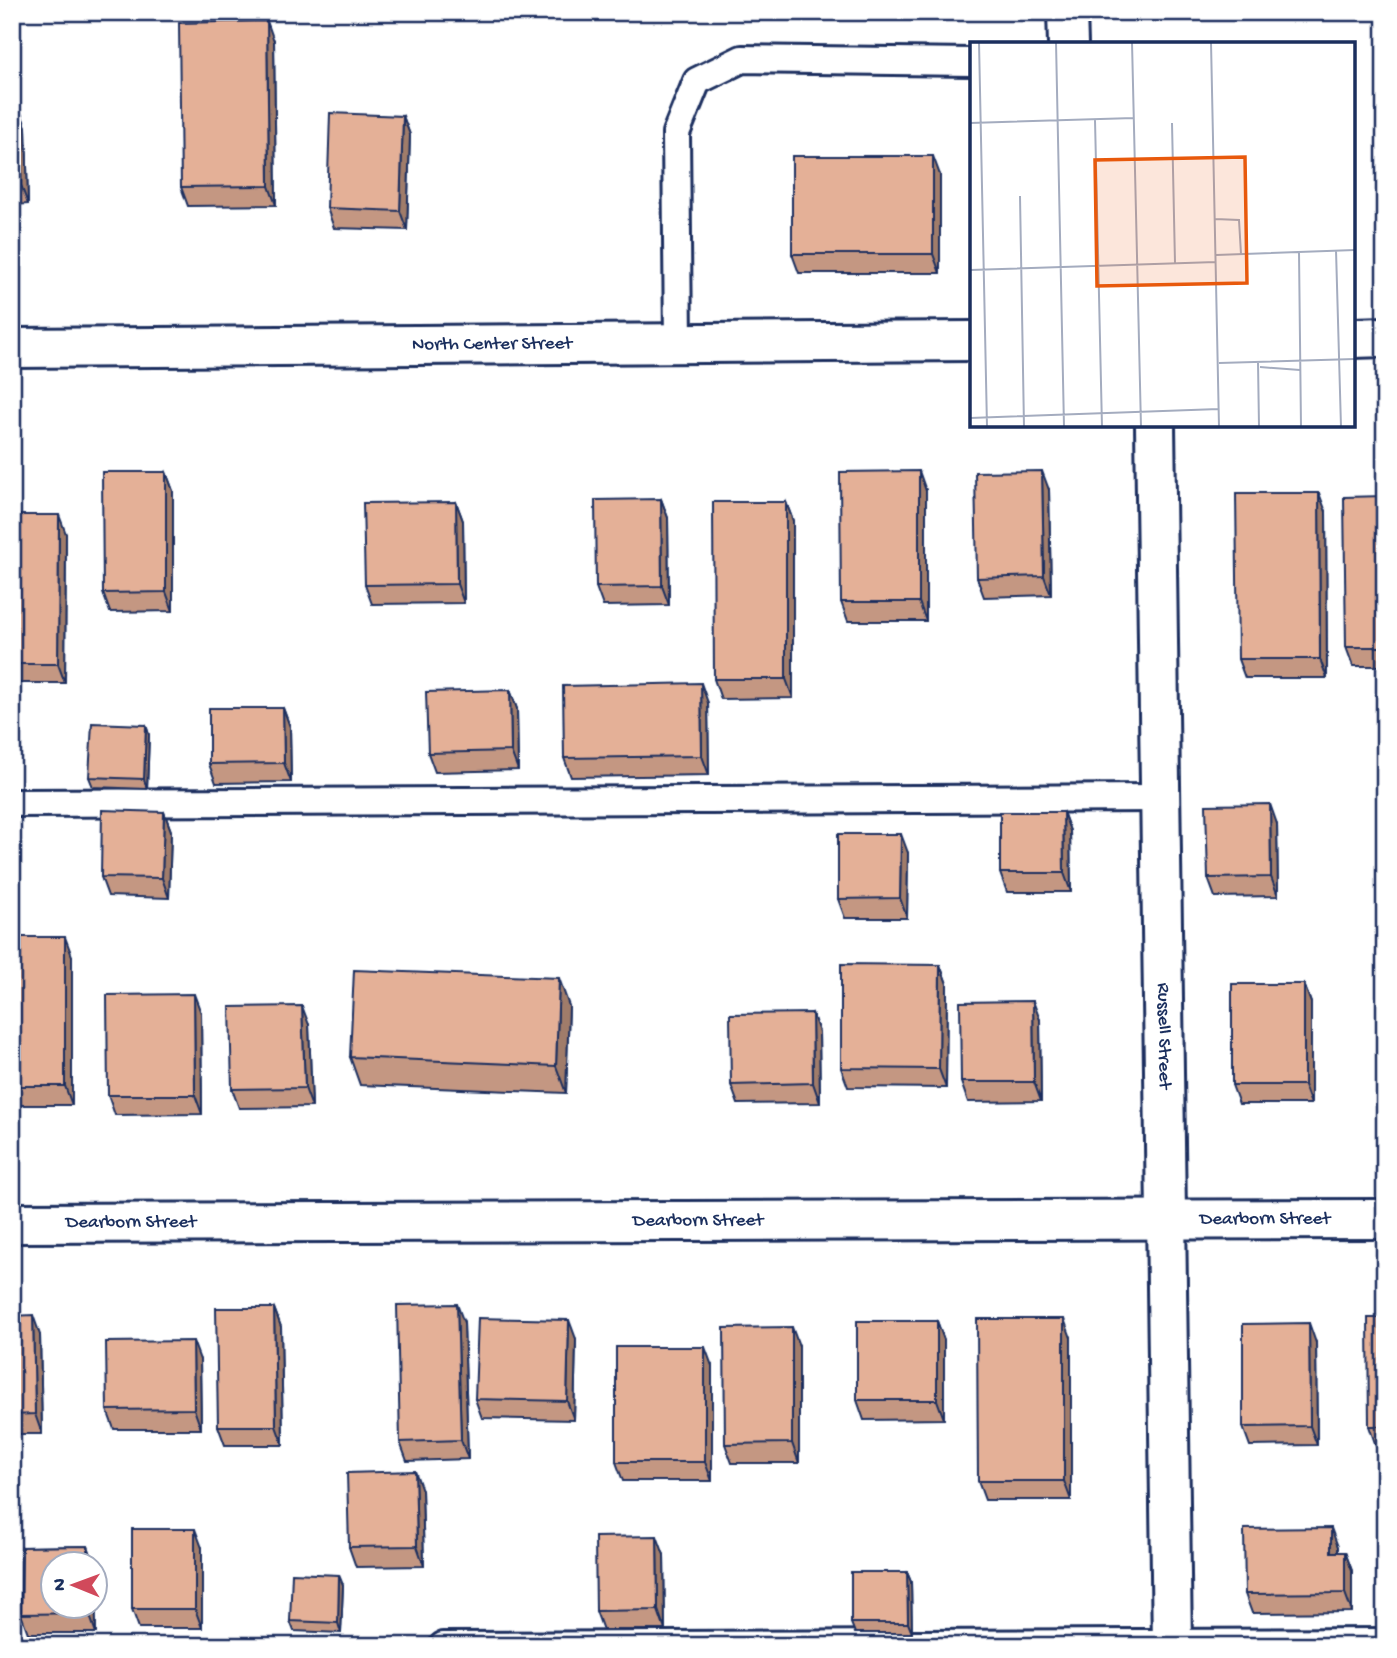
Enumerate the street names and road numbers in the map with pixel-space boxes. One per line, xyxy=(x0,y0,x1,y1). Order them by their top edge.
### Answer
street label: North Center Street xyxy=(412,332,574,357)
street label: Russell Street xyxy=(1151,983,1176,1091)
street label: Dearborn Street xyxy=(1198,1208,1332,1231)
street label: Dearborn Street xyxy=(631,1209,765,1233)
street label: Dearborn Street xyxy=(64,1211,198,1234)

